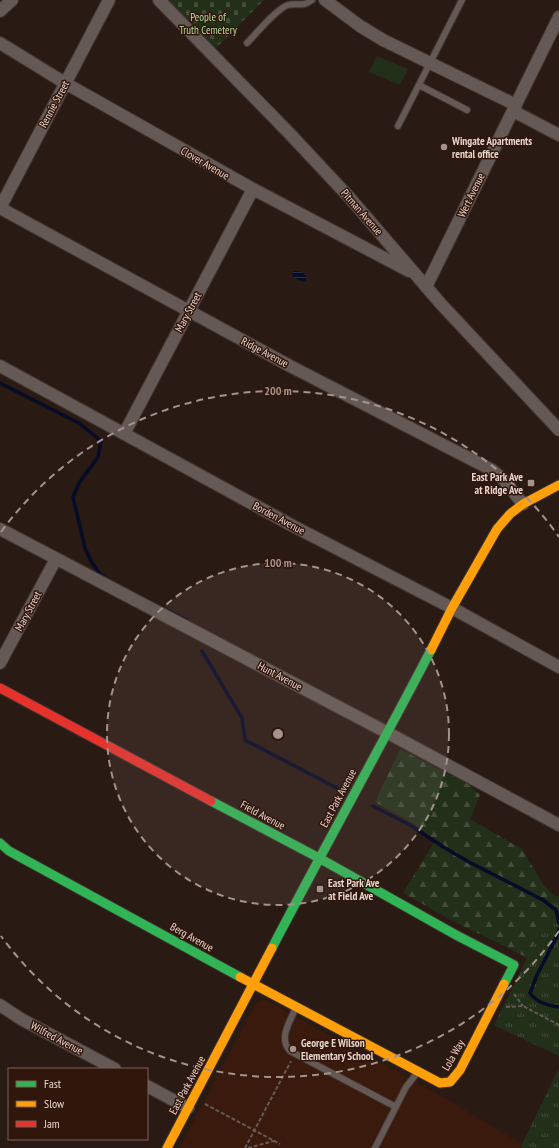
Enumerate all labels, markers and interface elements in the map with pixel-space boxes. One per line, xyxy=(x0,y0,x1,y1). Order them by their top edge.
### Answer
park label: People of Truth Cemetery xyxy=(179,10,238,37)
street label: Rennie Street xyxy=(36,78,72,130)
place label: Wingate Apartments rental office xyxy=(451,134,532,161)
marker: Wingate Apartments rental office xyxy=(439,142,449,152)
street label: Clover Avenue xyxy=(178,143,232,183)
street label: Wert Avenue xyxy=(454,170,488,220)
street label: Pitman Avenue xyxy=(338,186,386,238)
street label: Mary Street xyxy=(172,290,204,334)
street label: Ridge Avenue xyxy=(239,334,291,370)
text: 200 m xyxy=(264,383,292,398)
place label: East Park Ave at Ridge Ave xyxy=(472,470,523,497)
marker: East Park Ave at Ridge Ave xyxy=(526,478,536,488)
street label: Borden Avenue xyxy=(251,498,308,538)
text: 100 m xyxy=(264,555,292,570)
street label: Mary Street xyxy=(12,589,44,633)
street label: Hunt Avenue xyxy=(255,658,305,694)
centre of rings xyxy=(271,727,285,741)
street label: East Park Avenue xyxy=(317,766,359,830)
street label: Field Avenue xyxy=(238,797,288,833)
place label: East Park Ave at Field Ave xyxy=(328,876,380,903)
marker: East Park Ave at Field Ave xyxy=(315,884,325,894)
street label: Berg Avenue xyxy=(168,919,216,955)
street label: Wilfred Avenue xyxy=(28,1018,86,1058)
place label: George E Wilson Elementary School xyxy=(301,1036,374,1063)
street label: Lola Way xyxy=(439,1036,468,1073)
marker: George E Wilson Elementary School xyxy=(288,1044,298,1054)
street label: East Park Avenue xyxy=(166,1053,208,1117)
legend xyxy=(8,1068,148,1140)
text: Fast xyxy=(44,1076,62,1091)
text: Slow xyxy=(44,1096,65,1111)
text: Jam xyxy=(43,1116,60,1131)

